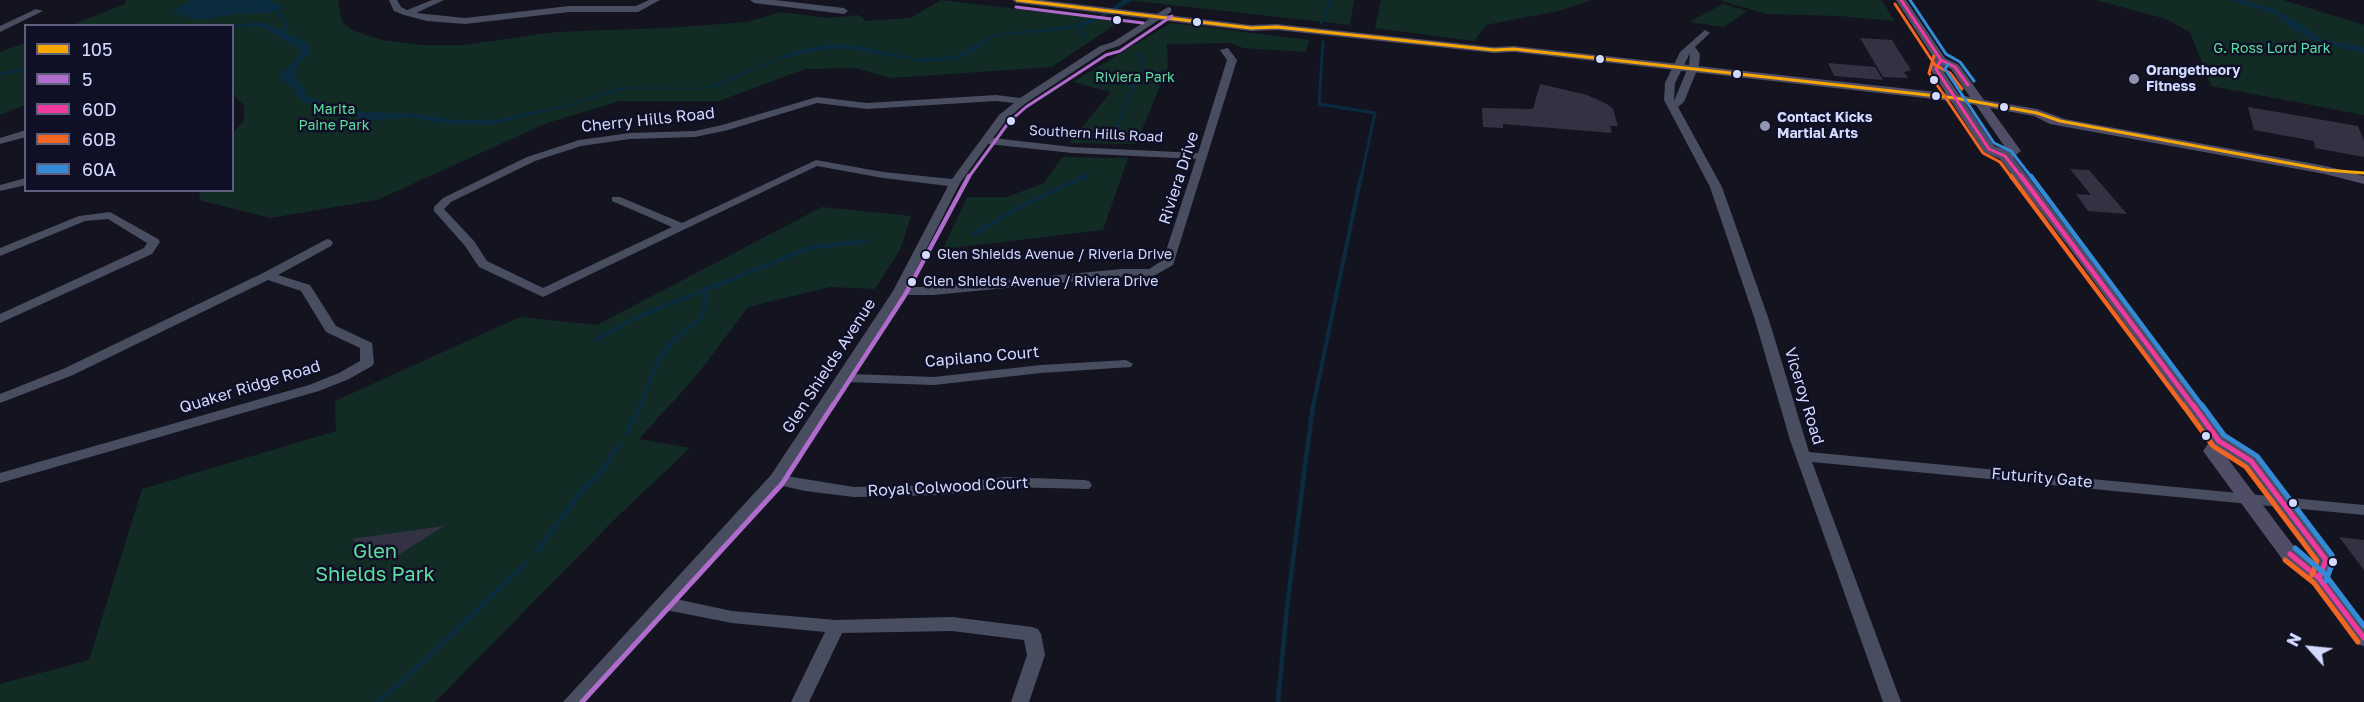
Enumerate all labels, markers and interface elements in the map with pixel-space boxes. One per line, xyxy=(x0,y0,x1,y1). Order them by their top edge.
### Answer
unlabelled marker xyxy=(1111,14,1123,26)
unlabelled marker xyxy=(1191,16,1203,28)
legend xyxy=(24,24,234,192)
text: 105 xyxy=(82,38,112,60)
park label: G. Ross Lord Park xyxy=(2213,41,2331,57)
unlabelled marker xyxy=(1594,53,1606,65)
place label: Orangetheory Fitness xyxy=(2146,63,2240,96)
text: 5 xyxy=(82,68,92,90)
unlabelled marker xyxy=(1731,68,1743,80)
park label: Riviera Park xyxy=(1095,70,1175,86)
marker: Orangetheory Fitness xyxy=(2127,72,2141,86)
unlabelled marker xyxy=(1928,74,1940,86)
unlabelled marker xyxy=(1930,90,1942,102)
text: 60D xyxy=(82,98,117,120)
unlabelled marker xyxy=(1998,101,2010,113)
park label: Marita Paine Park xyxy=(298,102,370,134)
street label: Cherry Hills Road xyxy=(580,103,716,137)
place label: Contact Kicks Martial Arts xyxy=(1777,110,1873,142)
unlabelled marker xyxy=(1005,115,1017,127)
marker: Contact Kicks Martial Arts xyxy=(1758,119,1772,133)
street label: Southern Hills Road xyxy=(1029,122,1163,146)
text: 60B xyxy=(82,128,116,150)
street label: Riviera Drive xyxy=(1155,129,1203,227)
text: 60A xyxy=(82,158,116,180)
place label: Glen Shields Avenue / Riveria Drive xyxy=(937,247,1172,263)
marker: Glen Shields Avenue / Riveria Drive xyxy=(920,249,932,261)
place label: Glen Shields Avenue / Riviera Drive xyxy=(923,274,1158,290)
marker: Glen Shields Avenue / Riviera Drive xyxy=(906,276,918,288)
street label: Glen Shields Avenue xyxy=(778,295,880,437)
street label: Capilano Court xyxy=(924,342,1040,372)
street label: Viceroy Road xyxy=(1780,345,1828,447)
street label: Quaker Ridge Road xyxy=(177,356,323,418)
unlabelled marker xyxy=(2200,430,2212,442)
street label: Futurity Gate xyxy=(1991,464,2093,492)
street label: Royal Colwood Court xyxy=(867,473,1029,501)
unlabelled marker xyxy=(2287,497,2299,509)
park label: Glen Shields Park xyxy=(315,540,435,587)
unlabelled marker xyxy=(2327,556,2339,568)
north arrow xyxy=(2280,618,2340,678)
text: N xyxy=(2282,630,2306,650)

